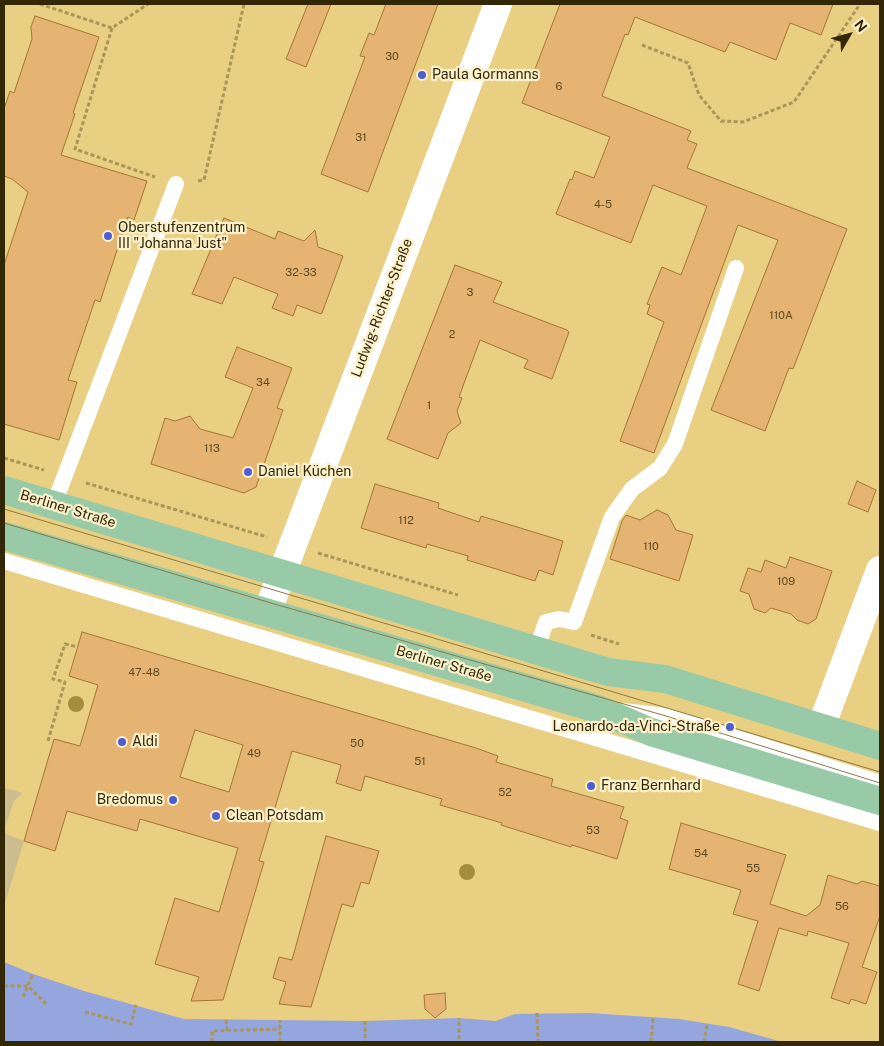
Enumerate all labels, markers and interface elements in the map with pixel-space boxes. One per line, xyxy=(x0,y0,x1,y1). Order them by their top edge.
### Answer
north arrow xyxy=(824,10,874,60)
text: N xyxy=(851,17,870,35)
house number: 30 xyxy=(385,50,399,64)
place label: Paula Gormanns xyxy=(432,67,539,83)
marker: Paula Gormanns xyxy=(416,69,428,81)
house number: 6 xyxy=(556,80,562,94)
house number: 31 xyxy=(355,131,367,145)
house number: 4-5 xyxy=(594,198,612,212)
place label: Oberstufenzentrum III "Johanna Just" xyxy=(118,220,245,252)
marker: Oberstufenzentrum III "Johanna Just" xyxy=(102,230,114,242)
street label: Ludwig-Richter-Straße xyxy=(348,236,416,380)
house number: 32-33 xyxy=(285,266,317,280)
house number: 3 xyxy=(467,286,473,300)
house number: 110A xyxy=(769,309,793,323)
house number: 2 xyxy=(449,328,455,342)
house number: 34 xyxy=(256,376,270,390)
house number: 1 xyxy=(427,399,431,413)
house number: 113 xyxy=(204,442,220,456)
place label: Daniel Küchen xyxy=(258,464,351,480)
marker: Daniel Küchen xyxy=(242,466,254,478)
street label: Berliner Straße xyxy=(18,486,118,532)
house number: 112 xyxy=(398,514,414,528)
house number: 110 xyxy=(643,540,659,554)
house number: 109 xyxy=(777,575,795,589)
street label: Berliner Straße xyxy=(394,642,494,686)
house number: 47-48 xyxy=(128,666,160,680)
place label: Leonardo-da-Vinci-Straße xyxy=(552,719,720,735)
marker: Leonardo-da-Vinci-Straße xyxy=(724,721,736,733)
place label: Aldi xyxy=(132,734,158,750)
marker: Aldi xyxy=(116,736,128,748)
house number: 50 xyxy=(350,737,364,751)
house number: 49 xyxy=(247,747,261,761)
house number: 51 xyxy=(414,755,426,769)
place label: Franz Bernhard xyxy=(601,778,701,794)
marker: Franz Bernhard xyxy=(585,780,597,792)
house number: 52 xyxy=(498,786,512,800)
place label: Bredomus xyxy=(97,792,163,808)
marker: Bredomus xyxy=(167,794,179,806)
place label: Clean Potsdam xyxy=(226,808,324,824)
marker: Clean Potsdam xyxy=(210,810,222,822)
house number: 53 xyxy=(586,824,600,838)
house number: 54 xyxy=(694,847,708,861)
house number: 55 xyxy=(746,862,760,876)
house number: 56 xyxy=(835,900,849,914)

